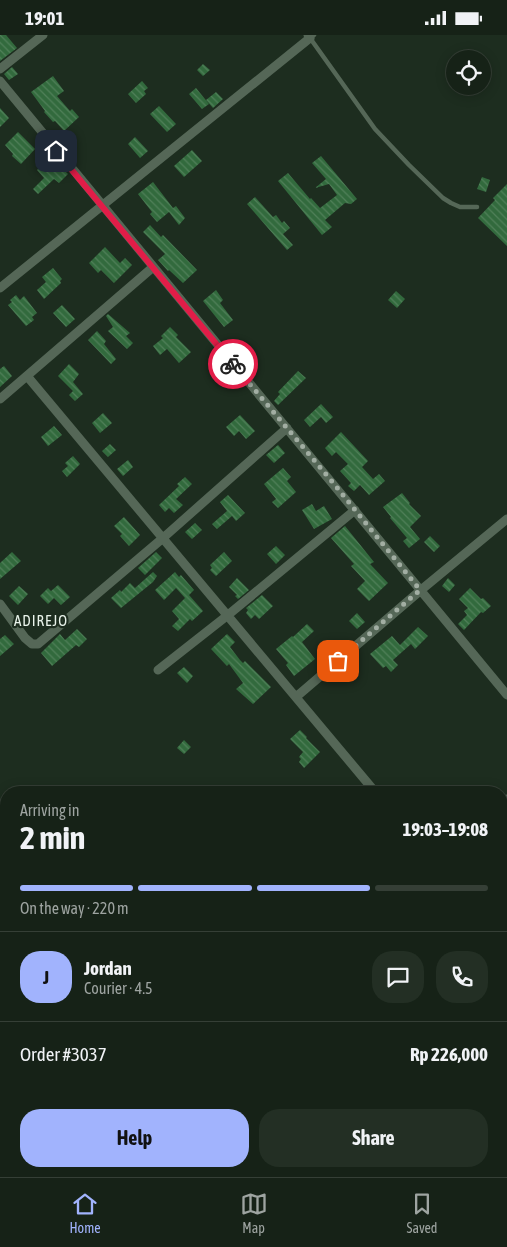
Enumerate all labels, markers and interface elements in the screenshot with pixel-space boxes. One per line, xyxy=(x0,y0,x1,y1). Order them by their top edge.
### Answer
text: 19:01 xyxy=(25,7,64,29)
map controls xyxy=(446,50,491,95)
button: locate xyxy=(446,50,491,95)
pin xyxy=(35,130,77,172)
icon: home xyxy=(42,137,70,165)
courier xyxy=(208,339,258,389)
icon: bike xyxy=(219,350,247,378)
district label: ADIREJO xyxy=(14,612,68,629)
pin xyxy=(317,640,359,682)
icon: bag xyxy=(324,647,352,675)
text: Arriving in xyxy=(20,801,80,819)
text: 19:03–19:08 xyxy=(402,818,488,840)
text: 2 min xyxy=(20,819,85,856)
text: On the way · 220 m xyxy=(20,899,129,917)
button: chat xyxy=(372,951,424,1003)
button: phone xyxy=(436,951,488,1003)
text: Jordan xyxy=(84,957,132,979)
text: J xyxy=(43,966,49,988)
text: Courier · 4.5 xyxy=(84,979,153,997)
text: Order #3037 xyxy=(20,1043,107,1065)
text: Rp 226,000 xyxy=(410,1043,488,1065)
button: Help xyxy=(20,1109,249,1167)
button: Share xyxy=(259,1109,488,1167)
tab: Home xyxy=(69,1190,101,1236)
tab: Map xyxy=(240,1190,268,1236)
tab: Saved xyxy=(407,1190,437,1236)

